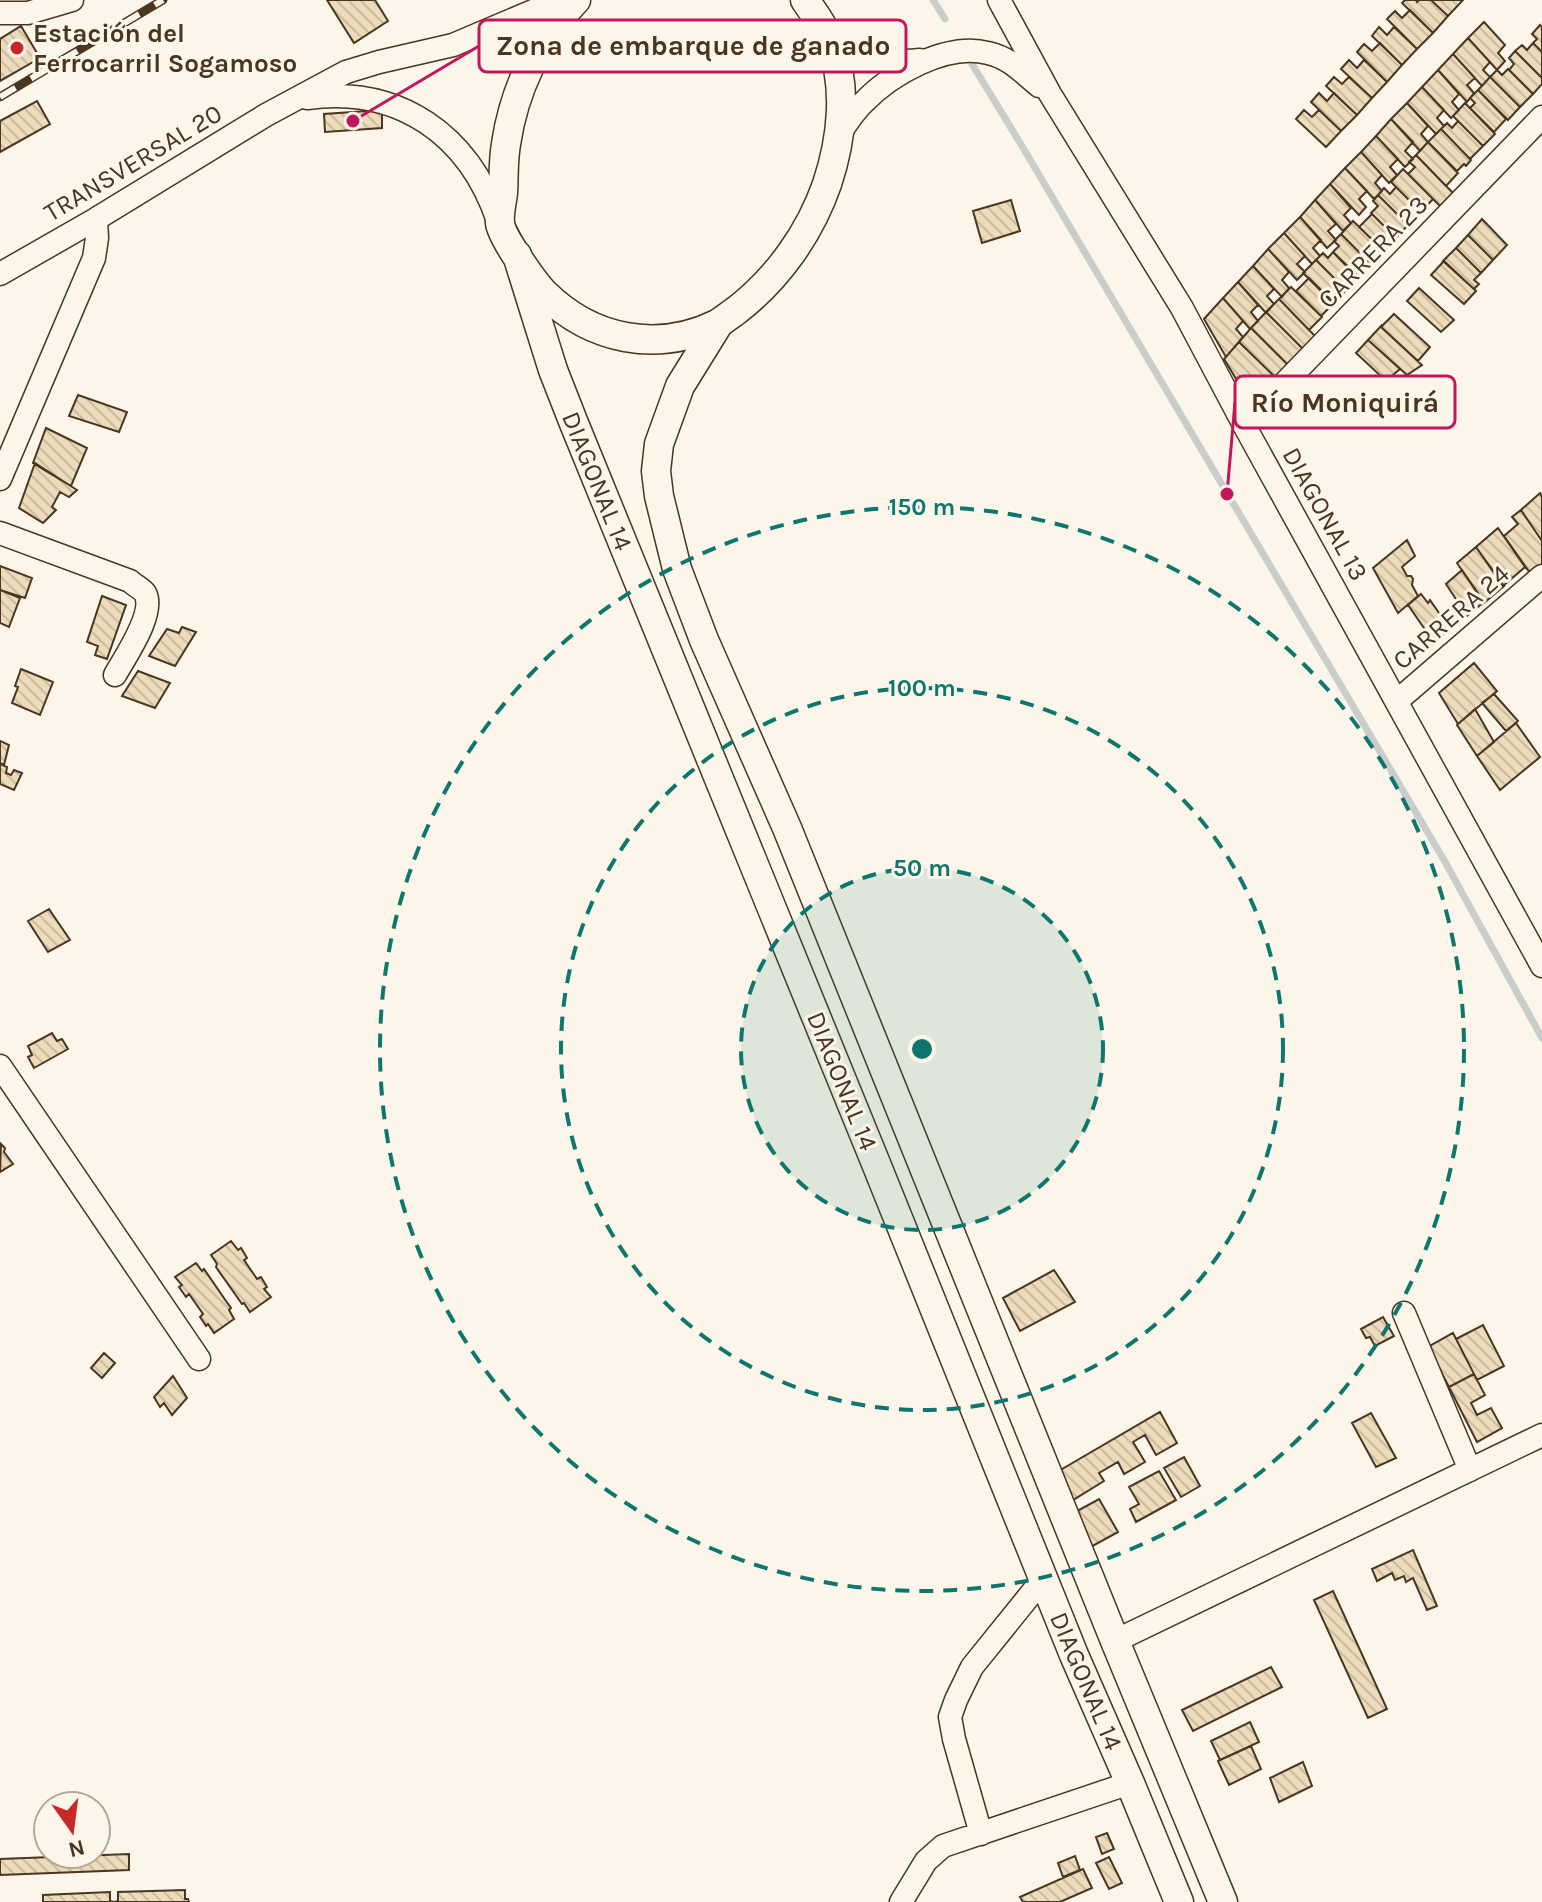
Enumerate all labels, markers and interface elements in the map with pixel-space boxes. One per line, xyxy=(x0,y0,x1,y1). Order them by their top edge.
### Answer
place label: Estación del Ferrocarril Sogamoso xyxy=(33,18,297,79)
callout: Zona de embarque de ganado xyxy=(479,20,906,72)
text: Zona de embarque de ganado xyxy=(496,29,890,62)
marker: Estación del Ferrocarril Sogamoso xyxy=(8,39,26,57)
street label: TRANSVERSAL 20 xyxy=(38,98,228,228)
street label: CARRERA 23 xyxy=(1312,189,1434,315)
callout: Río Moniquirá xyxy=(1235,376,1455,428)
text: Río Moniquirá xyxy=(1251,386,1439,419)
street label: DIAGONAL 14 xyxy=(555,407,639,555)
street label: DIAGONAL 13 xyxy=(1276,442,1374,586)
text: 150 m xyxy=(889,493,955,521)
street label: CARRERA 24 xyxy=(1387,558,1515,676)
text: 100 m xyxy=(888,674,956,702)
text: 50 m xyxy=(893,854,951,882)
street label: DIAGONAL 14 xyxy=(800,1007,884,1155)
centre of rings xyxy=(908,1035,936,1063)
street label: DIAGONAL 14 xyxy=(1043,1607,1129,1755)
north arrow xyxy=(32,1790,112,1870)
text: N xyxy=(66,1834,87,1863)

